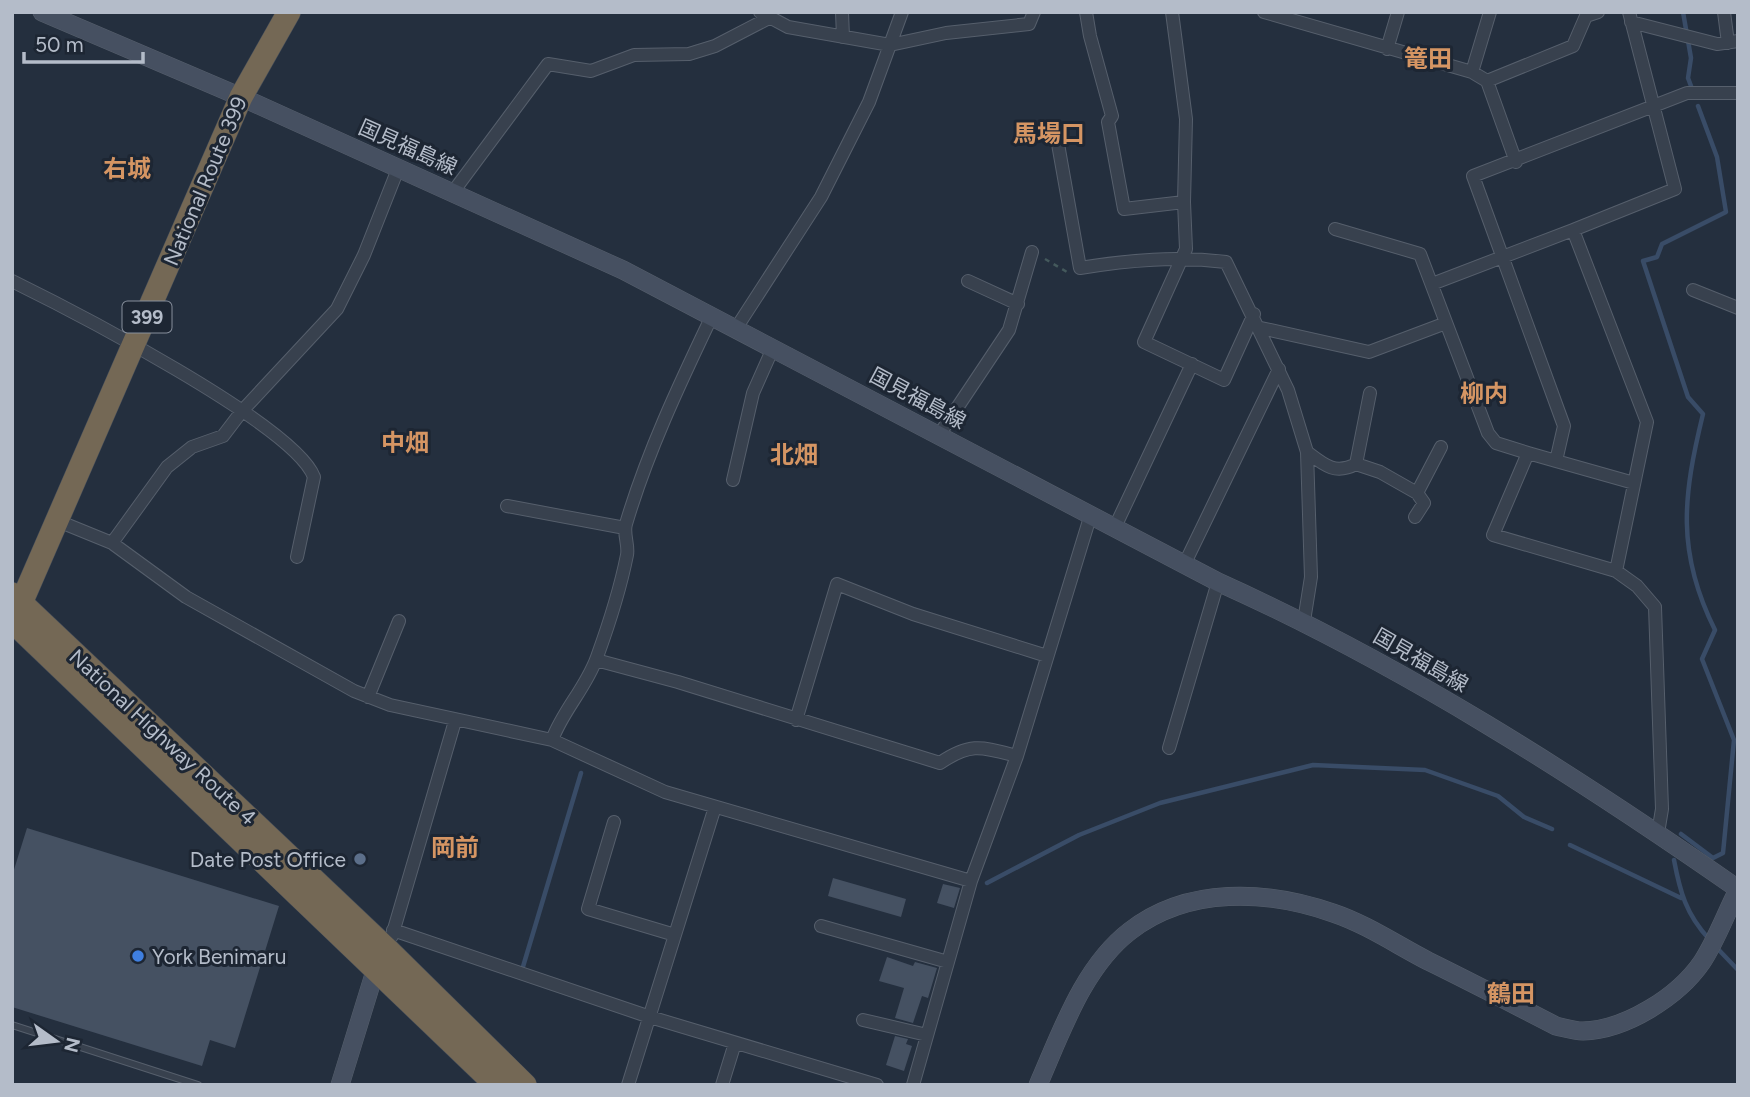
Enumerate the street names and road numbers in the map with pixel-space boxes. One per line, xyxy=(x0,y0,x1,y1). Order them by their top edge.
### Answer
street label: National Route 399 xyxy=(158,93,252,269)
street label: 国見福島線 xyxy=(355,114,461,180)
road number: 399 xyxy=(122,302,172,332)
street label: 国見福島線 xyxy=(866,362,970,434)
street label: 国見福島線 xyxy=(1369,623,1473,697)
street label: National Highway Route 4 xyxy=(64,644,262,830)

